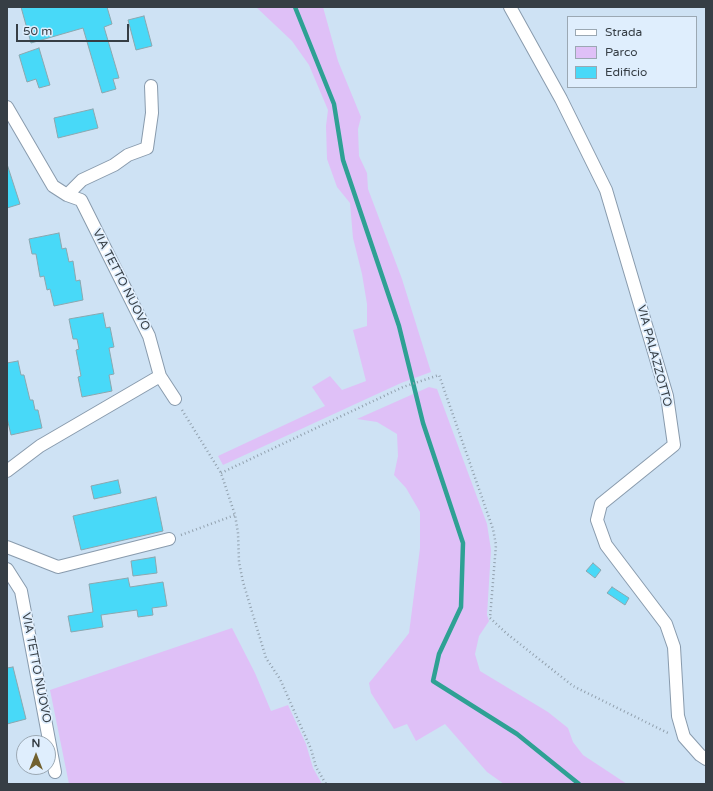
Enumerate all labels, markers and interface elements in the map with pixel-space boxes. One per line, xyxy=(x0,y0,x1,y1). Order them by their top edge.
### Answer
scale bar xyxy=(18,16,131,42)
legend xyxy=(567,16,697,88)
text: 50 m xyxy=(23,24,52,38)
text: Strada xyxy=(605,25,642,39)
text: Parco xyxy=(605,45,638,59)
text: Edificio xyxy=(605,65,647,79)
street label: VIA TETTO NUOVO xyxy=(89,227,153,333)
street label: VIA PALAZZOTTO xyxy=(633,304,675,408)
street label: VIA TETTO NUOVO xyxy=(18,612,54,724)
north arrow xyxy=(16,735,56,775)
text: N xyxy=(32,737,40,750)

